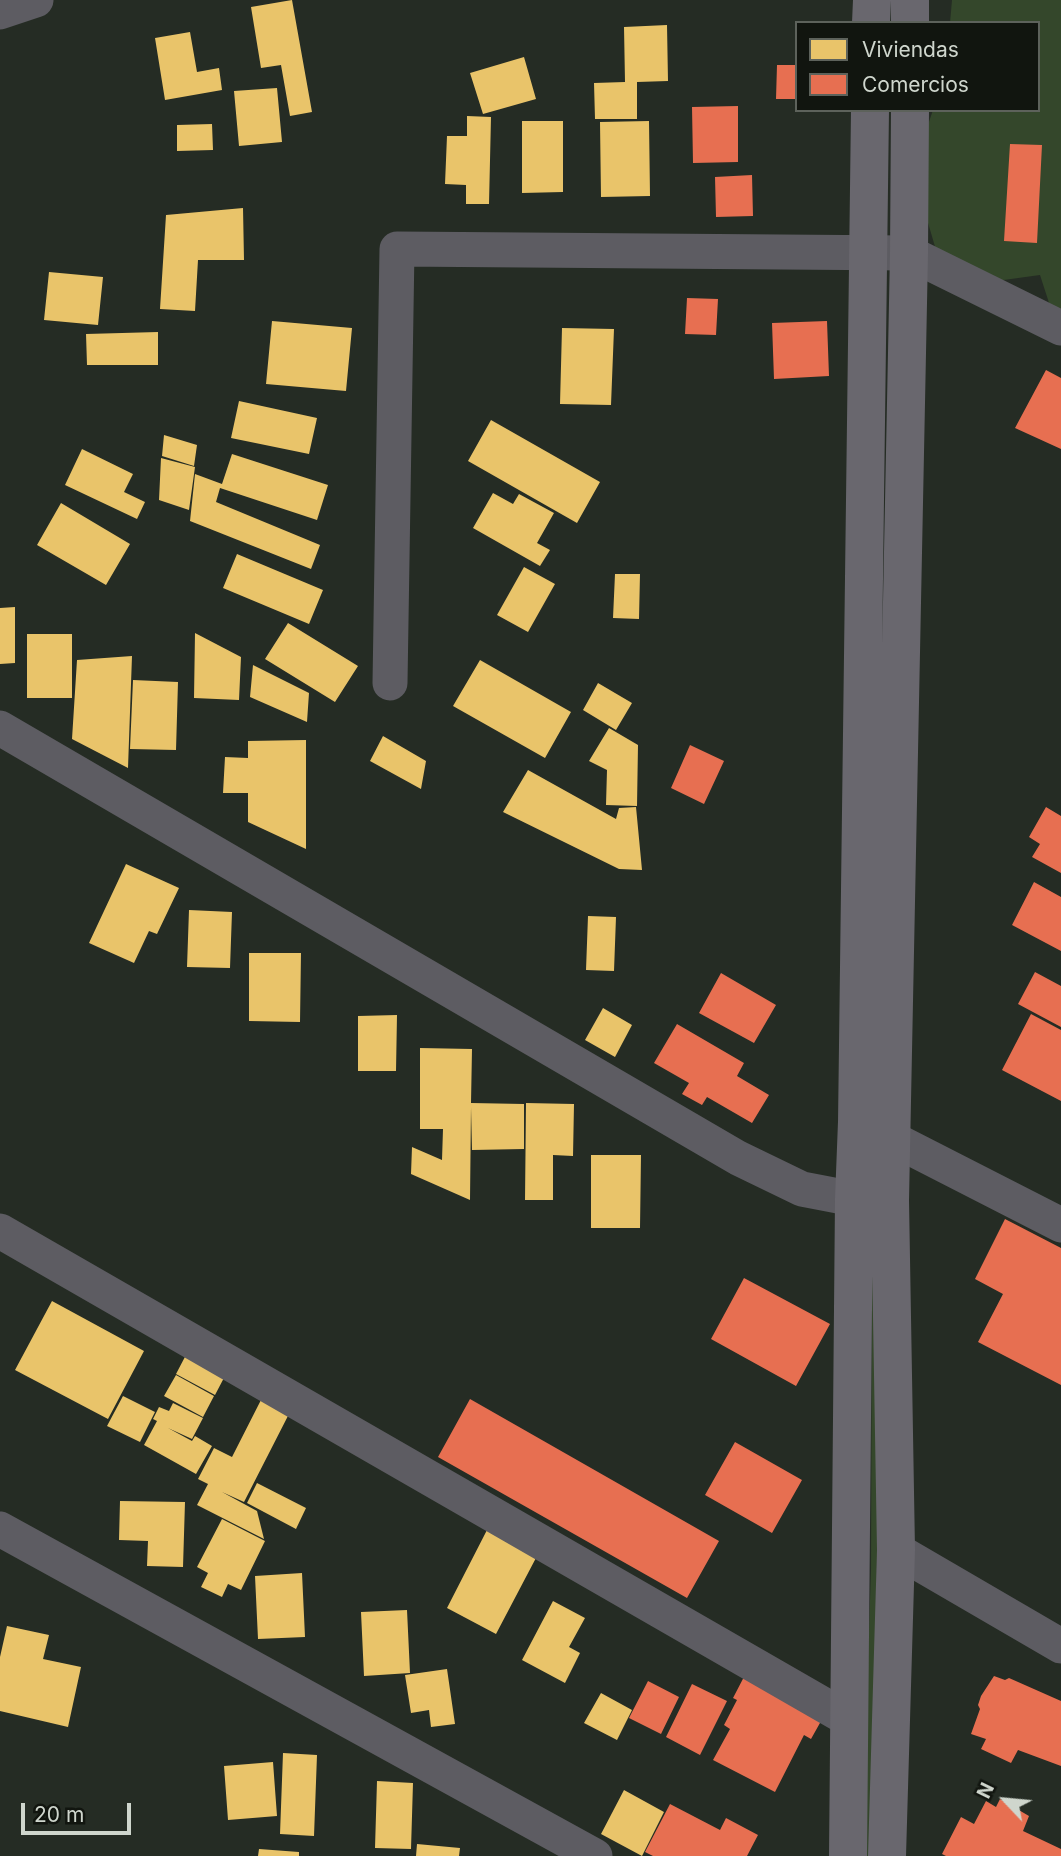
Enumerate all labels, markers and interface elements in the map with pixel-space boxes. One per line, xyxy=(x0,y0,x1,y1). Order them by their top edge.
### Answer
legend xyxy=(795,21,1040,112)
text: Viviendas xyxy=(862,37,959,62)
text: Comercios xyxy=(862,72,969,97)
north arrow xyxy=(970,1765,1040,1835)
text: N xyxy=(972,1779,999,1802)
scale bar xyxy=(24,1790,135,1834)
text: 20 m xyxy=(34,1802,84,1827)

